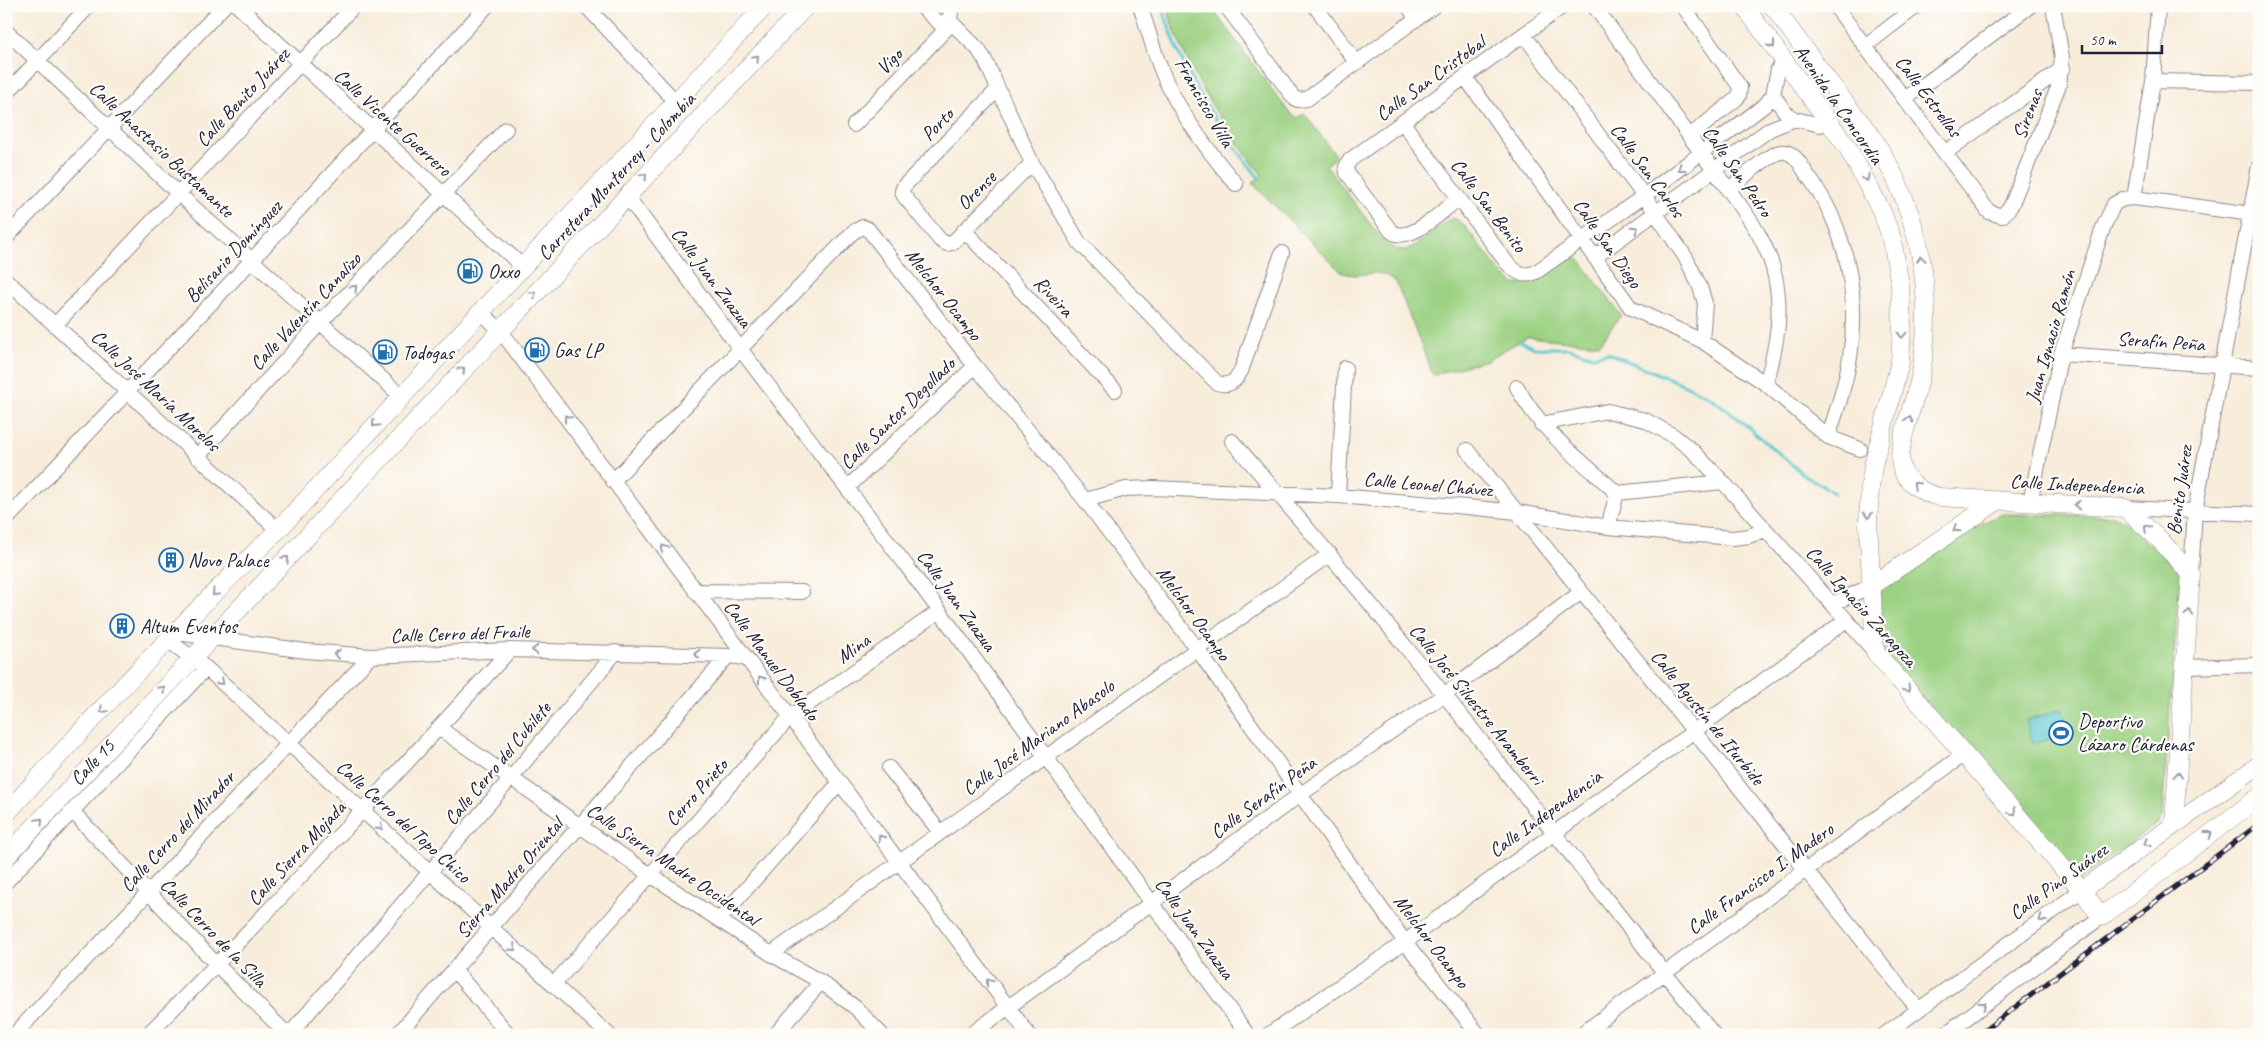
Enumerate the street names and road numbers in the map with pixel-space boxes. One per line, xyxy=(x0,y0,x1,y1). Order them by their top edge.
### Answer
street label: Calle San Cristobal xyxy=(1371,28,1493,127)
street label: Avenida la Concordia xyxy=(1788,40,1890,171)
street label: Calle Benito Juárez xyxy=(190,41,296,152)
street label: Vigo xyxy=(871,41,909,80)
street label: Calle Estrellas xyxy=(1890,50,1969,144)
street label: Francisco Villa xyxy=(1169,53,1241,153)
street label: Calle Vicente Guerrero xyxy=(329,63,457,182)
street label: Calle Anastasio Bustamante xyxy=(84,76,240,224)
street label: Sirenas xyxy=(2007,84,2049,143)
street label: Carretera Monterrey - Colombia xyxy=(532,86,702,266)
street label: Porto xyxy=(916,101,960,146)
street label: Calle San Carlos xyxy=(1605,118,1692,224)
street label: Calle San Pedro xyxy=(1697,121,1779,223)
street label: Calle San Benito xyxy=(1445,153,1533,258)
street label: Orense xyxy=(951,164,1002,215)
street label: Belisario Domínguez xyxy=(179,193,289,308)
street label: Calle San Diego xyxy=(1568,194,1648,294)
street label: Calle Juan Zuazua xyxy=(666,222,759,334)
street label: Melchor Ocampo xyxy=(900,243,988,346)
street label: Calle Valentín Canalizo xyxy=(244,246,367,376)
street label: Juan Ignacio Ramón xyxy=(2019,266,2082,406)
street label: Riveira xyxy=(1028,270,1080,323)
street label: Calle José María Morelos xyxy=(86,324,227,458)
street label: Serafín Peña xyxy=(2116,326,2207,357)
street label: Calle Santos Degollado xyxy=(834,351,962,475)
street label: Benito Juárez xyxy=(2161,442,2198,536)
street label: Calle Leonel Chávez xyxy=(1363,466,1495,503)
street label: Calle Independencia xyxy=(2009,469,2146,501)
street label: Calle Ignacio Zaragoza xyxy=(1801,541,1924,673)
street label: Calle Juan Zuazua xyxy=(911,545,1003,658)
street label: Melchor Ocampo xyxy=(1151,561,1237,666)
street label: Calle Manuel Doblado xyxy=(718,595,826,727)
street label: Calle Cerro del Fraile xyxy=(390,619,532,648)
street label: Calle José Silvestre Aramberri xyxy=(1404,619,1551,792)
street label: Mina xyxy=(832,627,877,669)
street label: Calle Agustín de Iturbide xyxy=(1645,645,1771,791)
street label: Calle José Mariano Abasolo xyxy=(957,673,1120,801)
street label: Calle Cerro del Cubilete xyxy=(438,695,557,830)
street label: Calle 15 xyxy=(65,733,121,791)
street label: Calle Serafín Peña xyxy=(1205,750,1322,844)
street label: Cerro Prieto xyxy=(659,752,735,831)
street label: Calle Cerro del Topo Chico xyxy=(331,754,477,889)
street label: Calle Independencia xyxy=(1484,763,1608,863)
street label: Calle Cerro del Mirador xyxy=(115,764,241,897)
street label: Calle Sierra Mojada xyxy=(242,794,352,911)
street label: Calle Sierra Madre Occidental xyxy=(582,797,767,933)
street label: Sierra Madre Oriental xyxy=(450,810,571,944)
street label: Calle Francisco I. Madero xyxy=(1682,816,1839,940)
street label: Calle Pino Suárez xyxy=(2004,836,2114,925)
street label: Calle Cerro de la Silla xyxy=(155,872,274,994)
street label: Calle Juan Zuazua xyxy=(1149,873,1241,986)
street label: Melchor Ocampo xyxy=(1388,890,1475,994)

